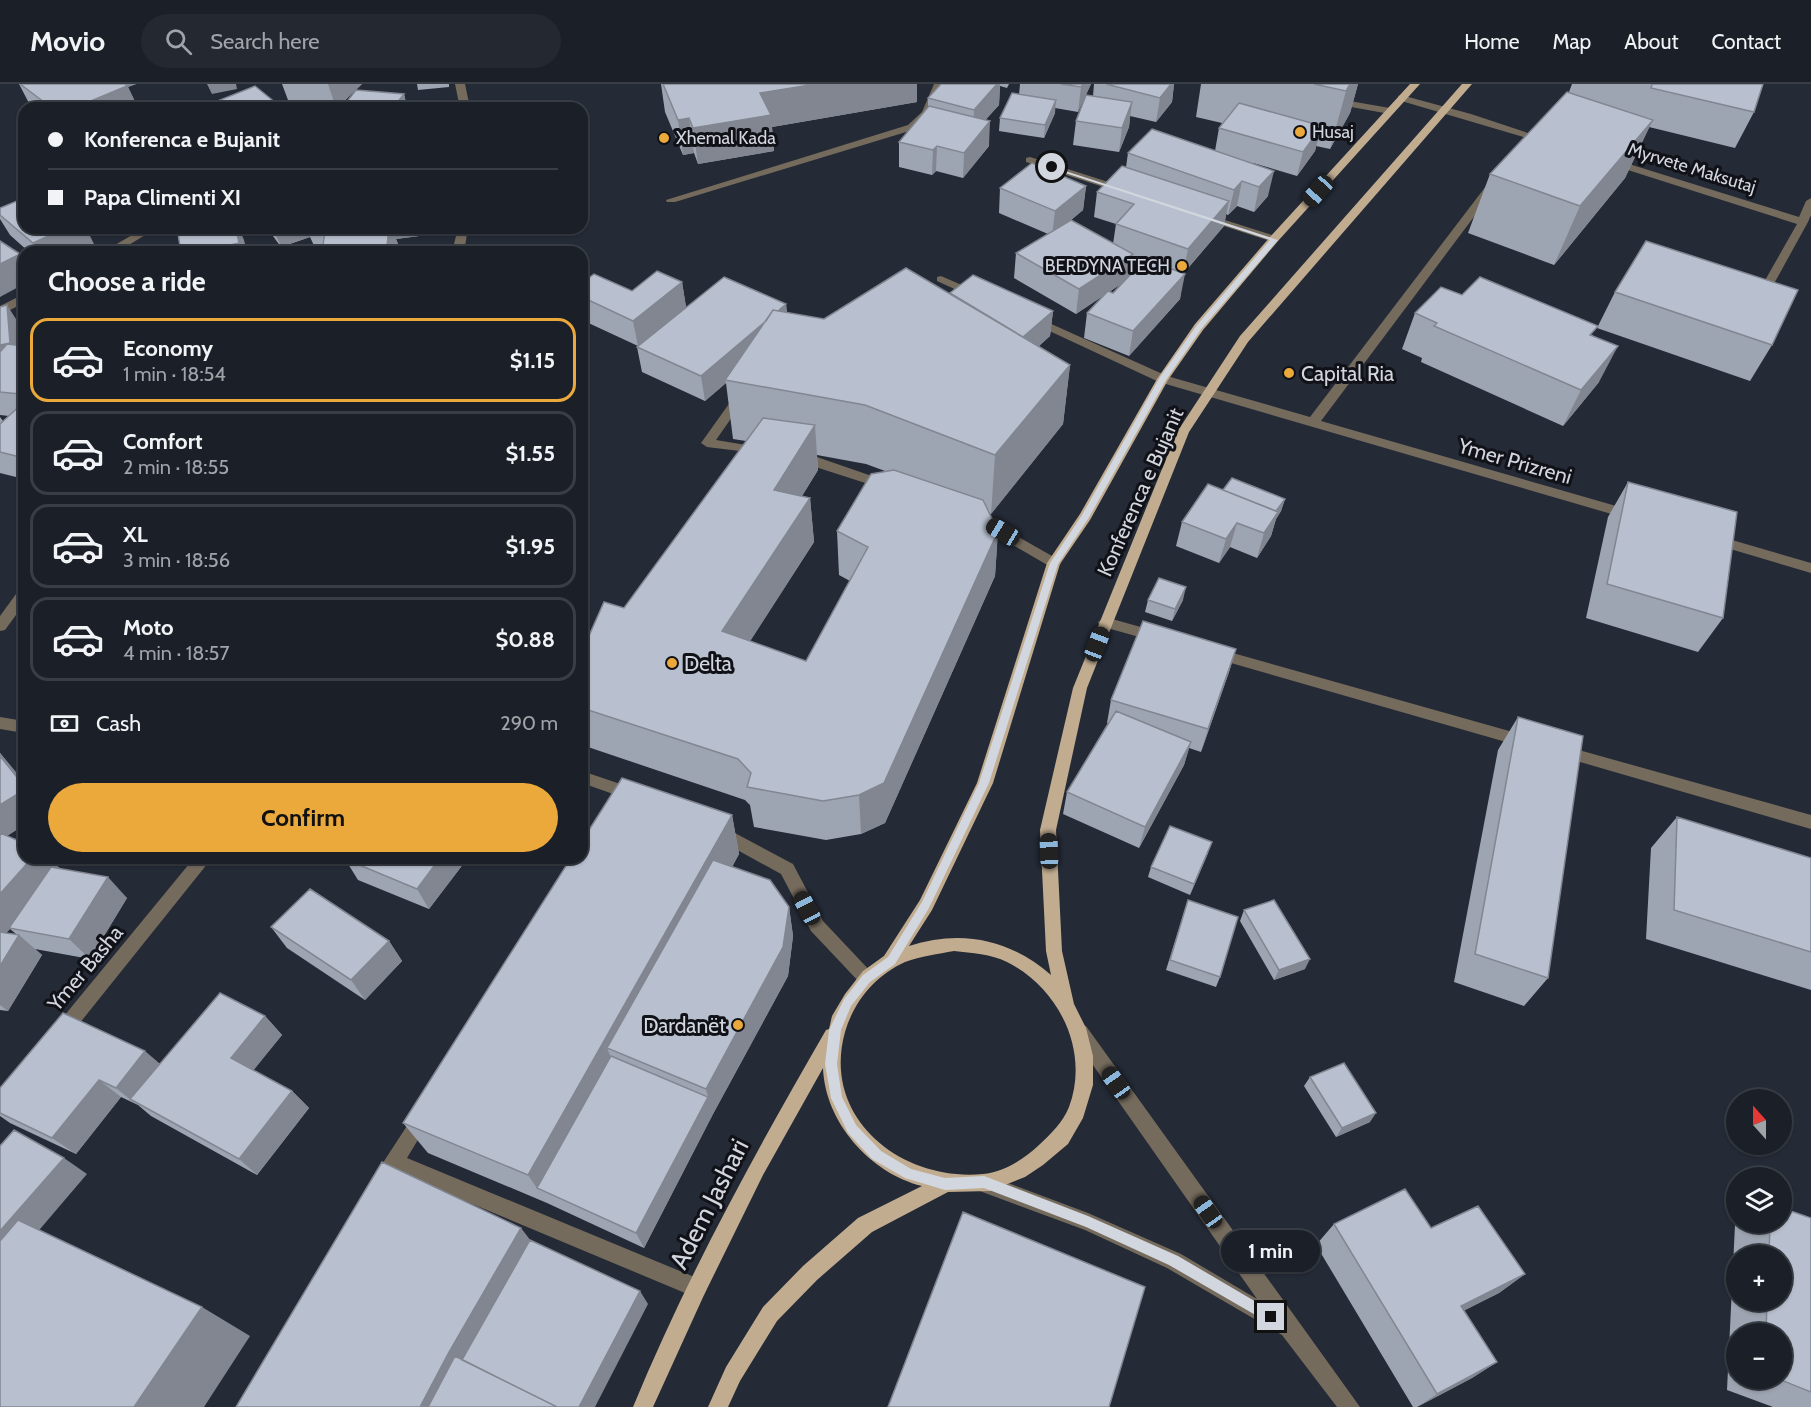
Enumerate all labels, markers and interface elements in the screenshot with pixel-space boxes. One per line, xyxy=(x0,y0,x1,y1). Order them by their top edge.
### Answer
search box xyxy=(141,14,561,68)
text: Movio xyxy=(30,24,105,58)
icon: search xyxy=(162,25,195,58)
text: Search here xyxy=(210,28,320,55)
text: Home xyxy=(1464,29,1520,54)
text: Map xyxy=(1553,29,1591,54)
text: About xyxy=(1624,29,1678,54)
text: Contact xyxy=(1711,29,1781,54)
place label: Husaj xyxy=(1312,121,1354,143)
marker: Husaj xyxy=(1293,125,1307,139)
text: Konferenca e Bujanit xyxy=(84,126,280,153)
place label: Xhemal Kada xyxy=(676,127,776,149)
marker: Xhemal Kada xyxy=(657,131,671,145)
street label: Myrvete Maksutaj xyxy=(1625,138,1759,198)
route start xyxy=(1038,153,1065,180)
car xyxy=(1299,172,1337,210)
text: Papa Climenti XI xyxy=(84,184,241,211)
place label: BERDYNA TECH xyxy=(1045,255,1170,277)
marker: BERDYNA TECH xyxy=(1175,259,1189,273)
text: Choose a ride xyxy=(48,265,206,298)
icon: car xyxy=(51,333,105,387)
text: Economy xyxy=(123,335,213,362)
text: $1.15 xyxy=(510,347,555,374)
place label: Capital Ria xyxy=(1301,361,1394,386)
text: 1 min · 18:54 xyxy=(123,362,226,386)
marker: Capital Ria xyxy=(1282,366,1296,380)
street label: Konferenca e Bujanit xyxy=(1092,404,1189,581)
icon: car xyxy=(51,426,105,480)
text: Comfort xyxy=(123,428,202,455)
street label: Ymer Prizreni xyxy=(1454,433,1575,489)
text: $1.55 xyxy=(506,440,555,467)
text: 2 min · 18:55 xyxy=(123,455,229,479)
car xyxy=(983,515,1023,549)
icon: car xyxy=(51,519,105,573)
text: XL xyxy=(123,521,148,548)
text: $1.95 xyxy=(505,533,555,560)
text: 3 min · 18:56 xyxy=(123,548,230,572)
icon: car xyxy=(51,612,105,666)
text: Moto xyxy=(123,614,174,641)
car xyxy=(1082,624,1112,664)
text: $0.88 xyxy=(495,626,555,653)
text: 4 min · 18:57 xyxy=(123,641,229,665)
place label: Delta xyxy=(684,651,732,676)
marker: Delta xyxy=(665,656,679,670)
icon: cash xyxy=(48,707,81,740)
text: Cash xyxy=(96,710,141,737)
text: 290 m xyxy=(500,711,558,735)
button: Confirm xyxy=(48,783,558,852)
car xyxy=(1039,833,1059,869)
car xyxy=(791,888,823,928)
street label: Ymer Basha xyxy=(41,920,128,1017)
place label: Dardanët xyxy=(643,1013,726,1038)
marker: Dardanët xyxy=(731,1018,745,1032)
car xyxy=(1098,1063,1134,1103)
north arrow xyxy=(1726,1089,1792,1155)
map controls xyxy=(1726,1089,1792,1389)
street label: Adem Jashari xyxy=(662,1133,756,1275)
button: layers xyxy=(1726,1167,1792,1233)
car xyxy=(1190,1192,1226,1232)
callout: 1 min xyxy=(1222,1230,1320,1272)
text: 1 min xyxy=(1248,1239,1293,1263)
button: + xyxy=(1726,1245,1792,1311)
route end xyxy=(1257,1303,1284,1330)
button: − xyxy=(1726,1323,1792,1389)

